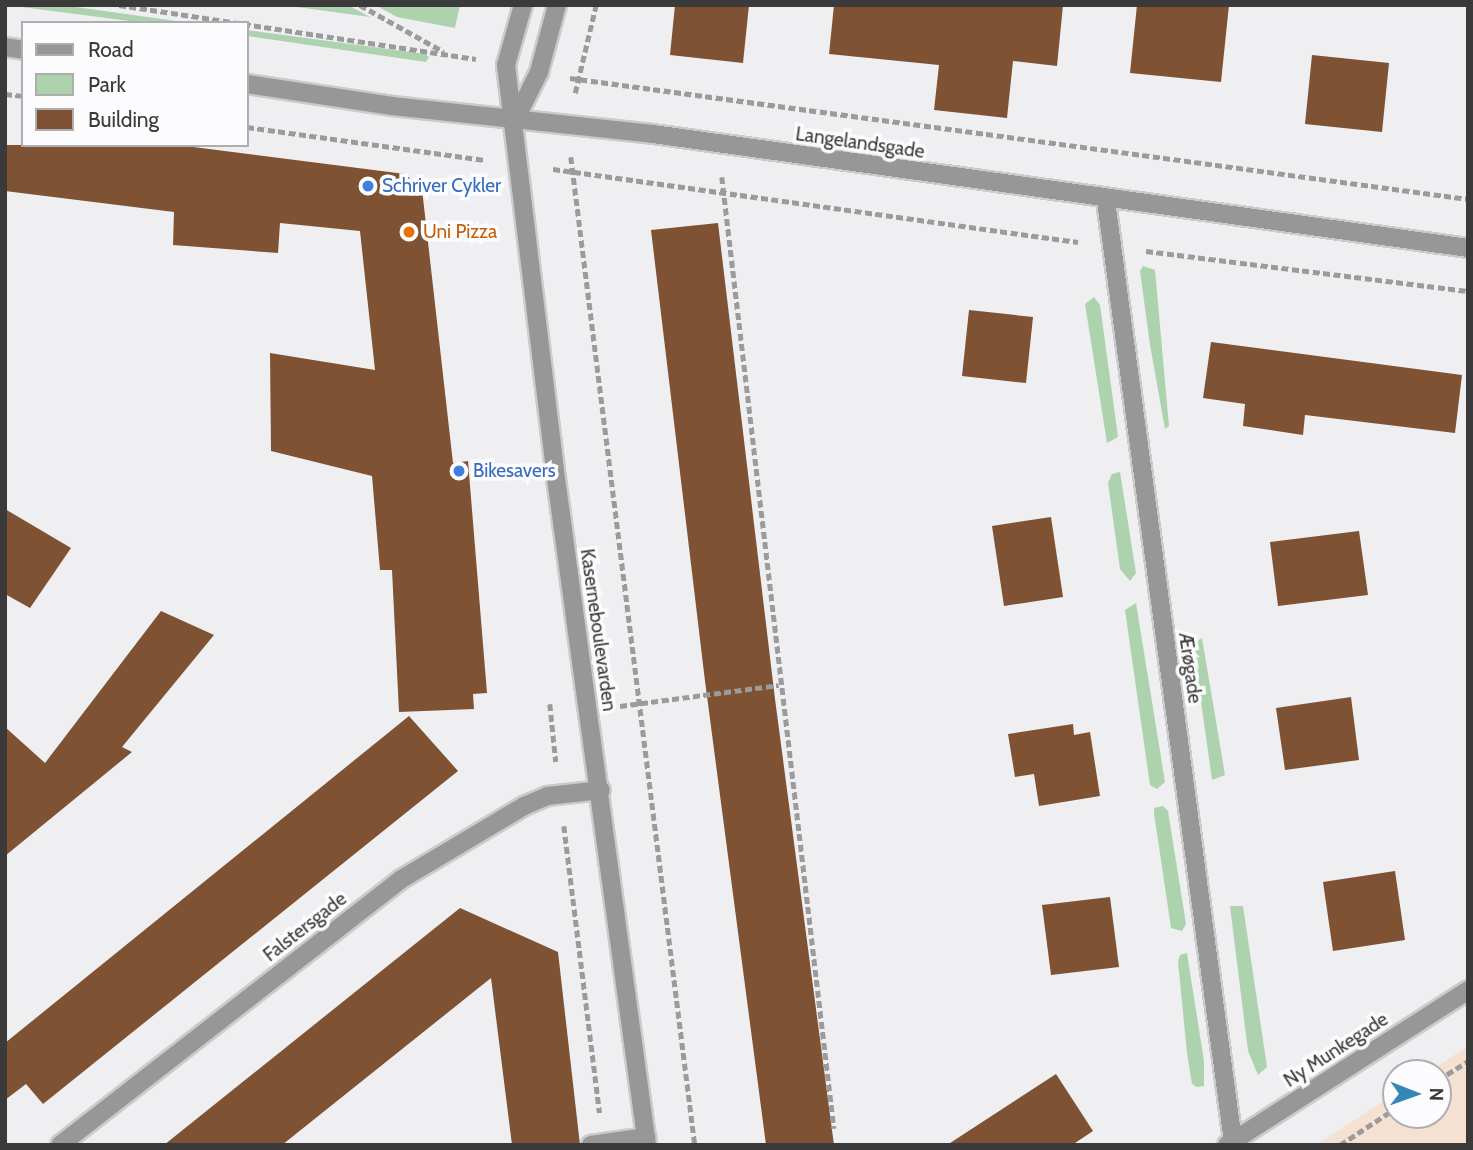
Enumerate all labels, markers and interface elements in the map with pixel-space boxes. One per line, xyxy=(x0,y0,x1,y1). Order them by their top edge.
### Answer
legend xyxy=(21,21,248,147)
text: Road xyxy=(88,37,134,62)
text: Park xyxy=(88,72,126,97)
text: Building xyxy=(88,107,159,132)
street label: Langelandsgade xyxy=(794,123,926,163)
place label: Schriver Cykler xyxy=(382,175,501,197)
marker: Schriver Cykler xyxy=(360,178,376,194)
place label: Uni Pizza xyxy=(423,221,497,243)
marker: Uni Pizza xyxy=(401,224,417,240)
place label: Bikesavers xyxy=(473,460,555,482)
marker: Bikesavers xyxy=(451,463,467,479)
street label: Kaserneboulevarden xyxy=(575,547,621,713)
street label: Ærøgade xyxy=(1174,631,1206,705)
street label: Falstersgade xyxy=(259,888,351,966)
street label: Ny Munkegade xyxy=(1280,1008,1392,1092)
north arrow xyxy=(1382,1059,1452,1129)
text: N xyxy=(1425,1087,1448,1101)

